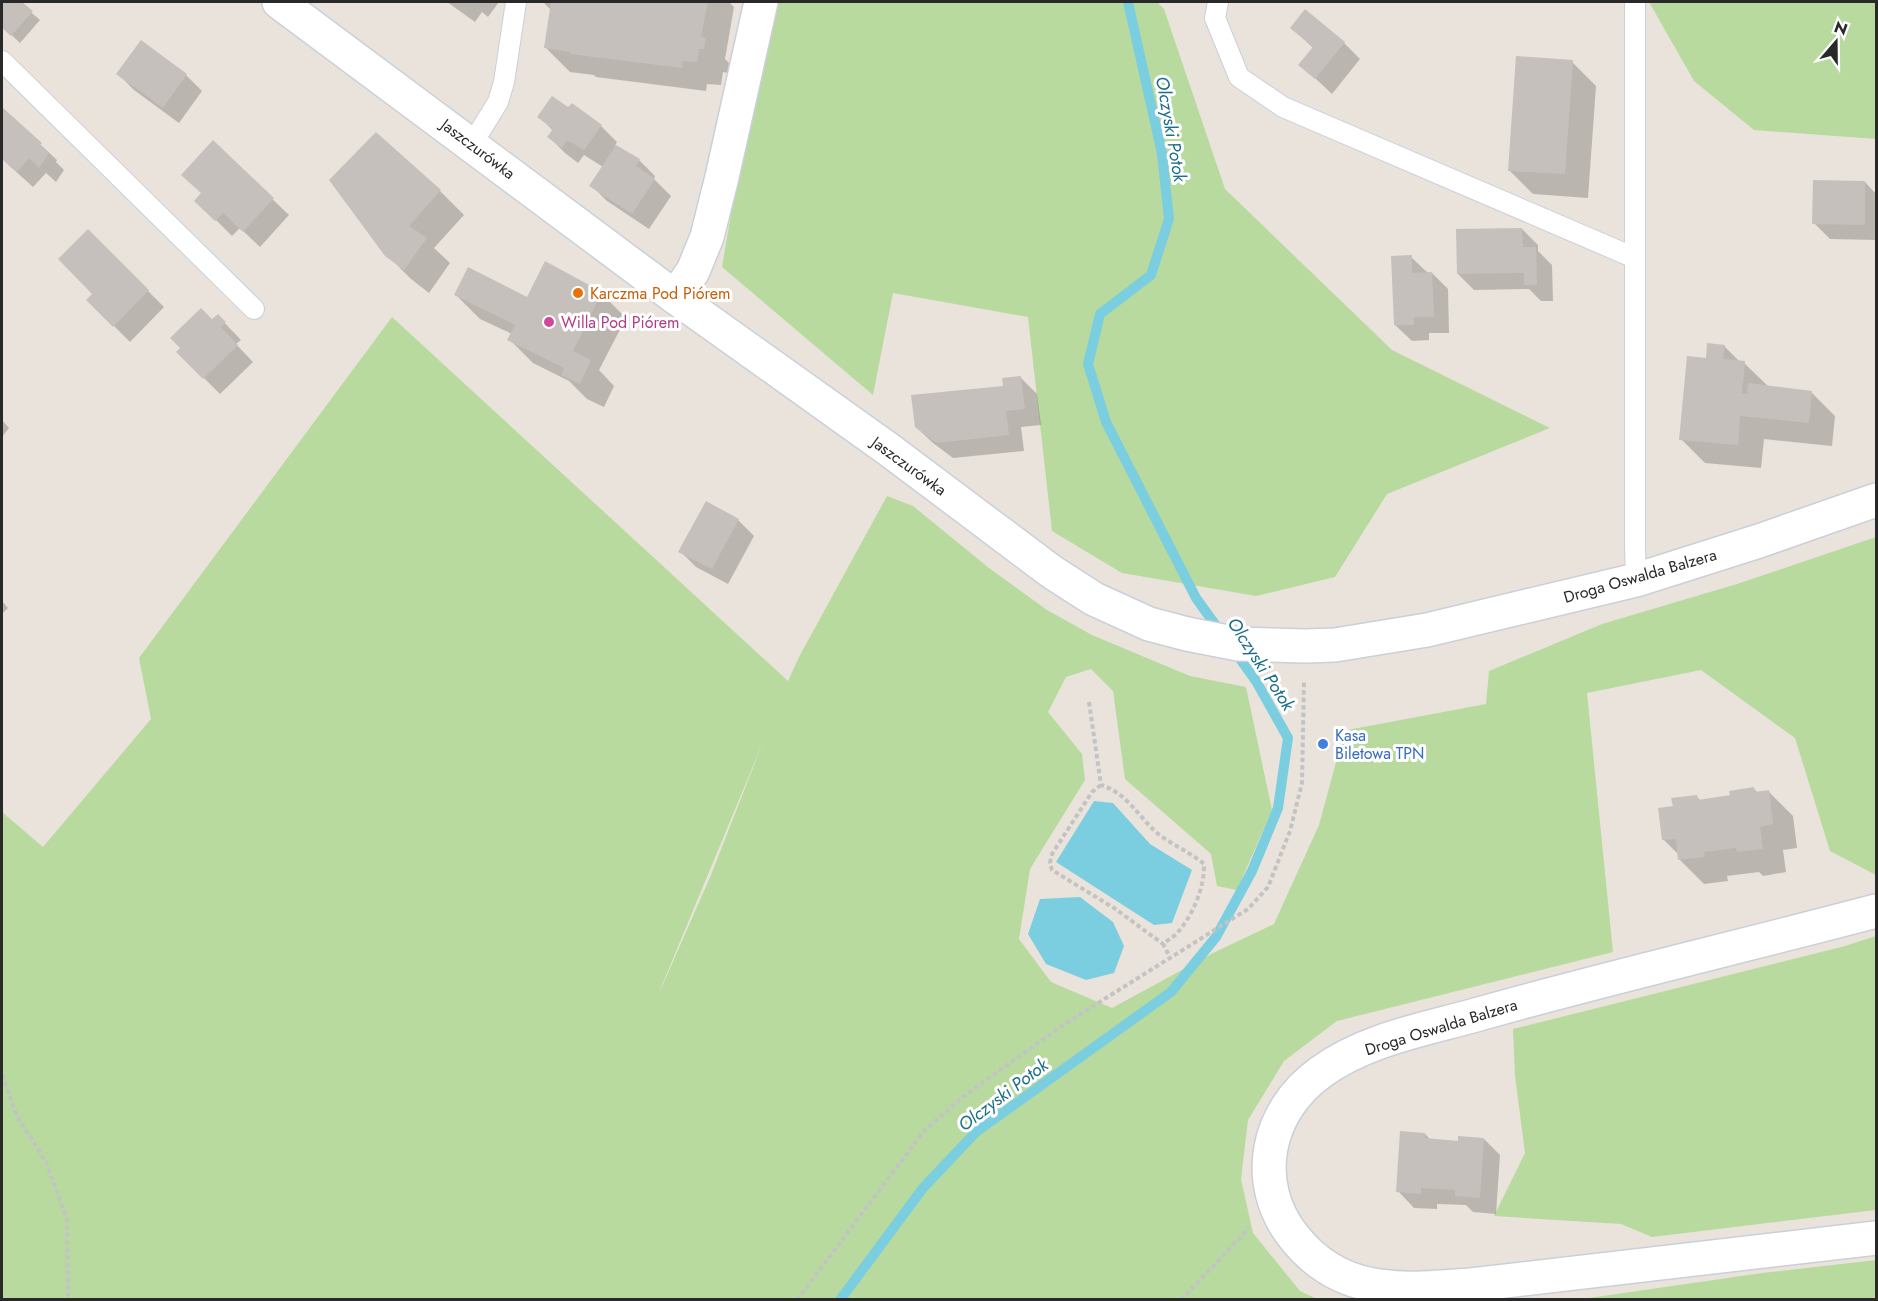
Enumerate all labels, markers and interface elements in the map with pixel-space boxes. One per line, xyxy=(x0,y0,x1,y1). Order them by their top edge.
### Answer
north arrow xyxy=(1806,12,1866,72)
text: N xyxy=(1831,15,1851,41)
water label: Olczyski Potok xyxy=(1149,74,1193,185)
street label: Jaszczurówka xyxy=(434,112,520,185)
place label: Karczma Pod Piórem xyxy=(590,282,731,305)
marker: Karczma Pod Piórem xyxy=(571,286,585,300)
place label: Willa Pod Piórem xyxy=(561,311,679,334)
marker: Willa Pod Piórem xyxy=(542,315,556,329)
street label: Jaszczurówka xyxy=(865,430,951,501)
street label: Droga Oswalda Balzera xyxy=(1561,543,1719,609)
water label: Olczyski Potok xyxy=(1221,612,1302,717)
place label: Kasa Biletowa TPN xyxy=(1335,724,1424,765)
marker: Kasa Biletowa TPN xyxy=(1316,737,1330,751)
street label: Droga Oswalda Balzera xyxy=(1362,993,1520,1061)
water label: Olczyski Potok xyxy=(953,1052,1055,1138)

